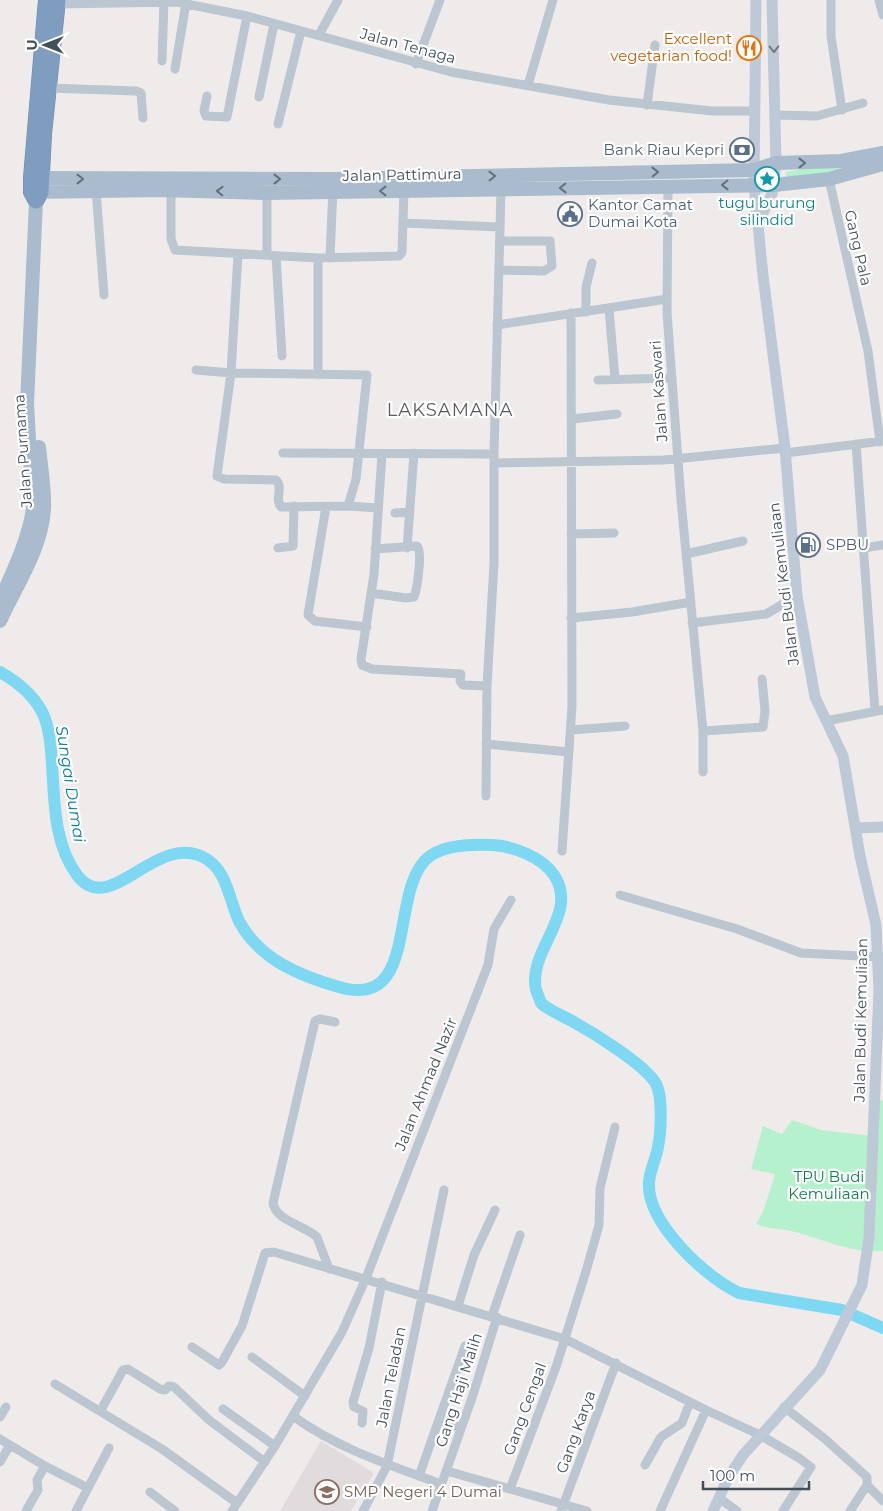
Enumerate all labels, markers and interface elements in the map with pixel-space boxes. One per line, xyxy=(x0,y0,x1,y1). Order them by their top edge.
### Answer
north arrow xyxy=(20,20,70,70)
street label: Jalan Tenaga xyxy=(357,23,458,67)
place label: Excellent vegetarian food! xyxy=(610,29,732,65)
restaurant icon: Excellent vegetarian food! xyxy=(736,35,762,61)
text: U xyxy=(23,39,41,51)
one-way arrow xyxy=(768,45,779,53)
bank icon: Bank Riau Kepri xyxy=(729,137,755,163)
place label: Bank Riau Kepri xyxy=(604,140,724,159)
one-way arrow xyxy=(798,158,806,168)
street label: Jalan Pattimura xyxy=(341,164,462,185)
place icon: tugu burung silindid xyxy=(754,166,780,192)
one-way arrow xyxy=(651,167,659,177)
one-way arrow xyxy=(488,171,496,181)
one-way arrow xyxy=(76,174,84,184)
one-way arrow xyxy=(274,174,281,184)
one-way arrow xyxy=(721,180,728,190)
one-way arrow xyxy=(558,183,566,194)
one-way arrow xyxy=(216,186,224,197)
one-way arrow xyxy=(378,186,386,196)
place label: tugu burung silindid xyxy=(718,193,816,229)
place label: Kantor Camat Dumai Kota xyxy=(588,195,693,231)
public building icon: Kantor Camat Dumai Kota xyxy=(557,201,583,227)
street label: Gang Pala xyxy=(841,208,876,288)
street label: Jalan Kaswari xyxy=(645,340,672,443)
street label: Jalan Purnama xyxy=(9,394,36,509)
district label: LAKSAMANA xyxy=(387,399,513,421)
street label: Jalan Budi Kemuliaan xyxy=(764,501,803,668)
fuel station icon: SPBU xyxy=(795,532,821,558)
place label: SPBU xyxy=(826,535,869,554)
water label: Sungai Dumai xyxy=(52,724,89,844)
street label: Jalan Budi Kemuliaan xyxy=(850,938,871,1103)
street label: Jalan Ahmad Nazir xyxy=(390,1014,461,1154)
park label: TPU Budi Kemuliaan xyxy=(788,1167,870,1203)
street label: Jalan Teladan xyxy=(371,1325,410,1430)
street label: Gang Haji Malih xyxy=(431,1330,486,1450)
street label: Gang Cengal xyxy=(499,1360,550,1458)
street label: Gang Karya xyxy=(552,1388,599,1476)
scale bar xyxy=(703,1458,809,1490)
text: 100 m xyxy=(710,1466,755,1485)
school or university icon: SMP Negeri 4 Dumai xyxy=(314,1479,340,1505)
place label: SMP Negeri 4 Dumai xyxy=(344,1482,502,1501)

